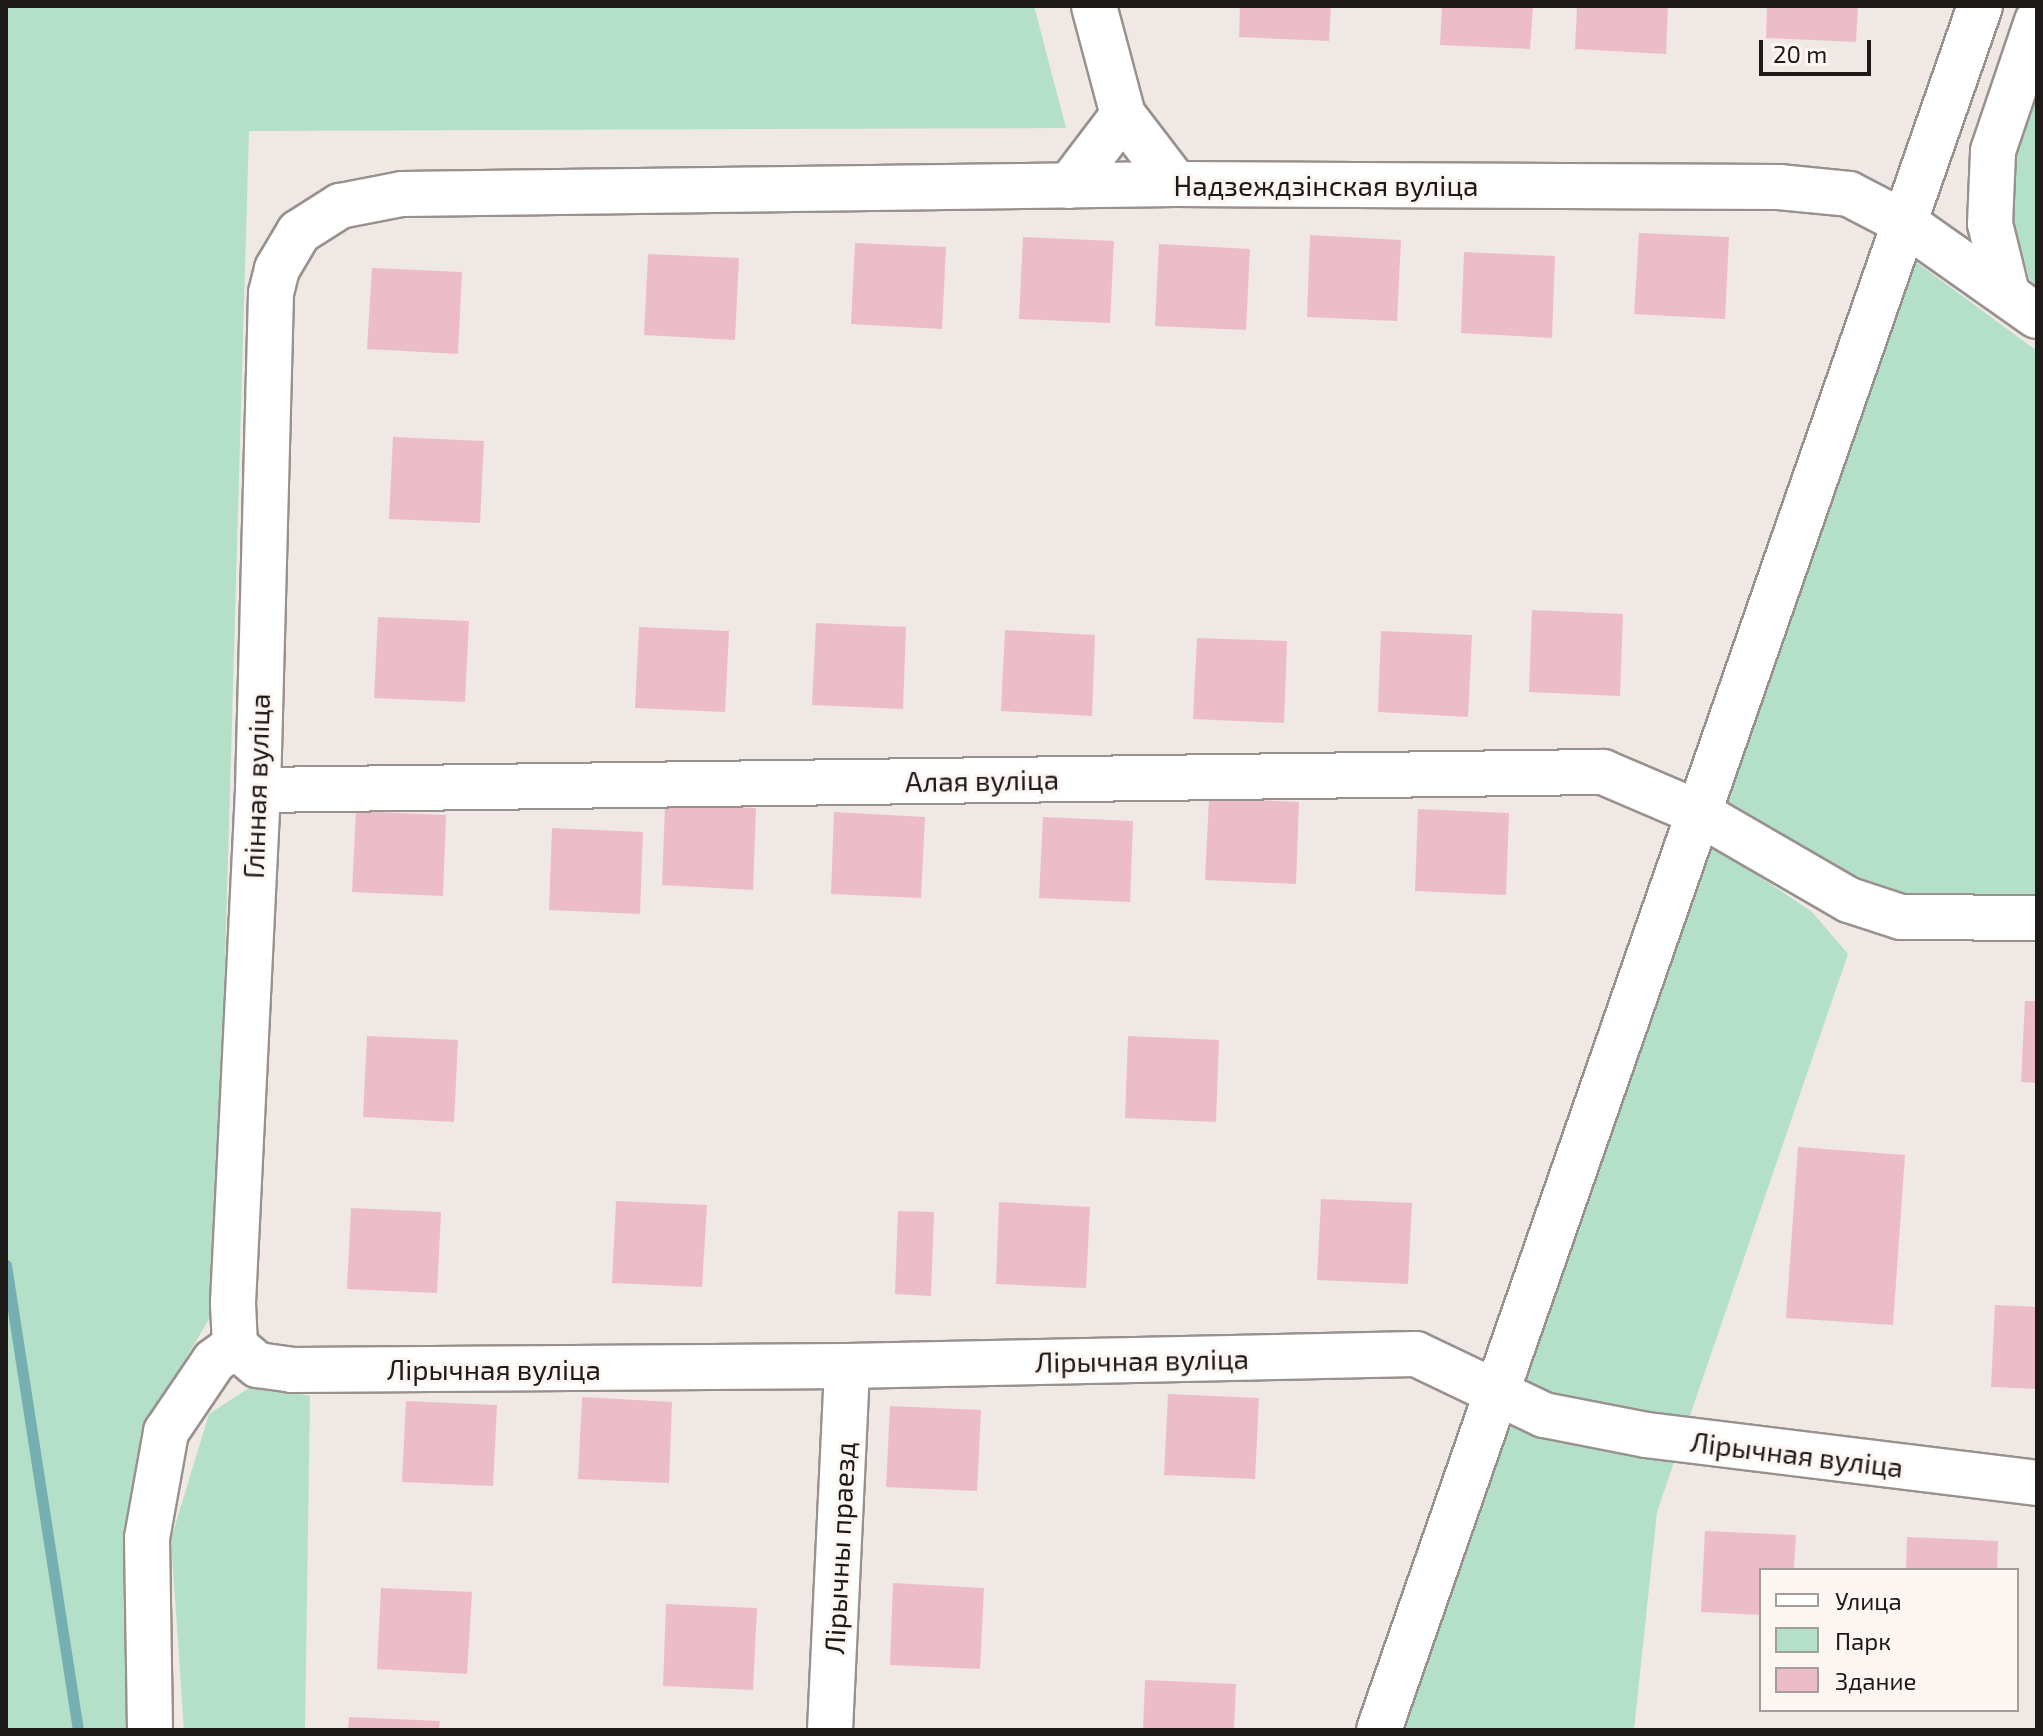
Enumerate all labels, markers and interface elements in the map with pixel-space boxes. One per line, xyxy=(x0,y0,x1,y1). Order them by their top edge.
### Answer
scale bar xyxy=(1763,24,1875,74)
text: 20 m xyxy=(1773,39,1827,68)
street label: Надзеждзінская вуліца xyxy=(1174,168,1478,202)
street label: Глінная вуліца xyxy=(236,693,276,879)
street label: Алая вуліца xyxy=(905,762,1059,798)
street label: Лірычная вуліца xyxy=(1035,1341,1249,1379)
street label: Лірычная вуліца xyxy=(387,1352,601,1386)
street label: Лірычная вуліца xyxy=(1689,1424,1905,1484)
street label: Лірычны праезд xyxy=(817,1441,861,1655)
legend xyxy=(1759,1568,2019,1712)
text: Улица xyxy=(1835,1586,1902,1615)
text: Парк xyxy=(1835,1626,1891,1655)
text: Здание xyxy=(1835,1666,1917,1695)

